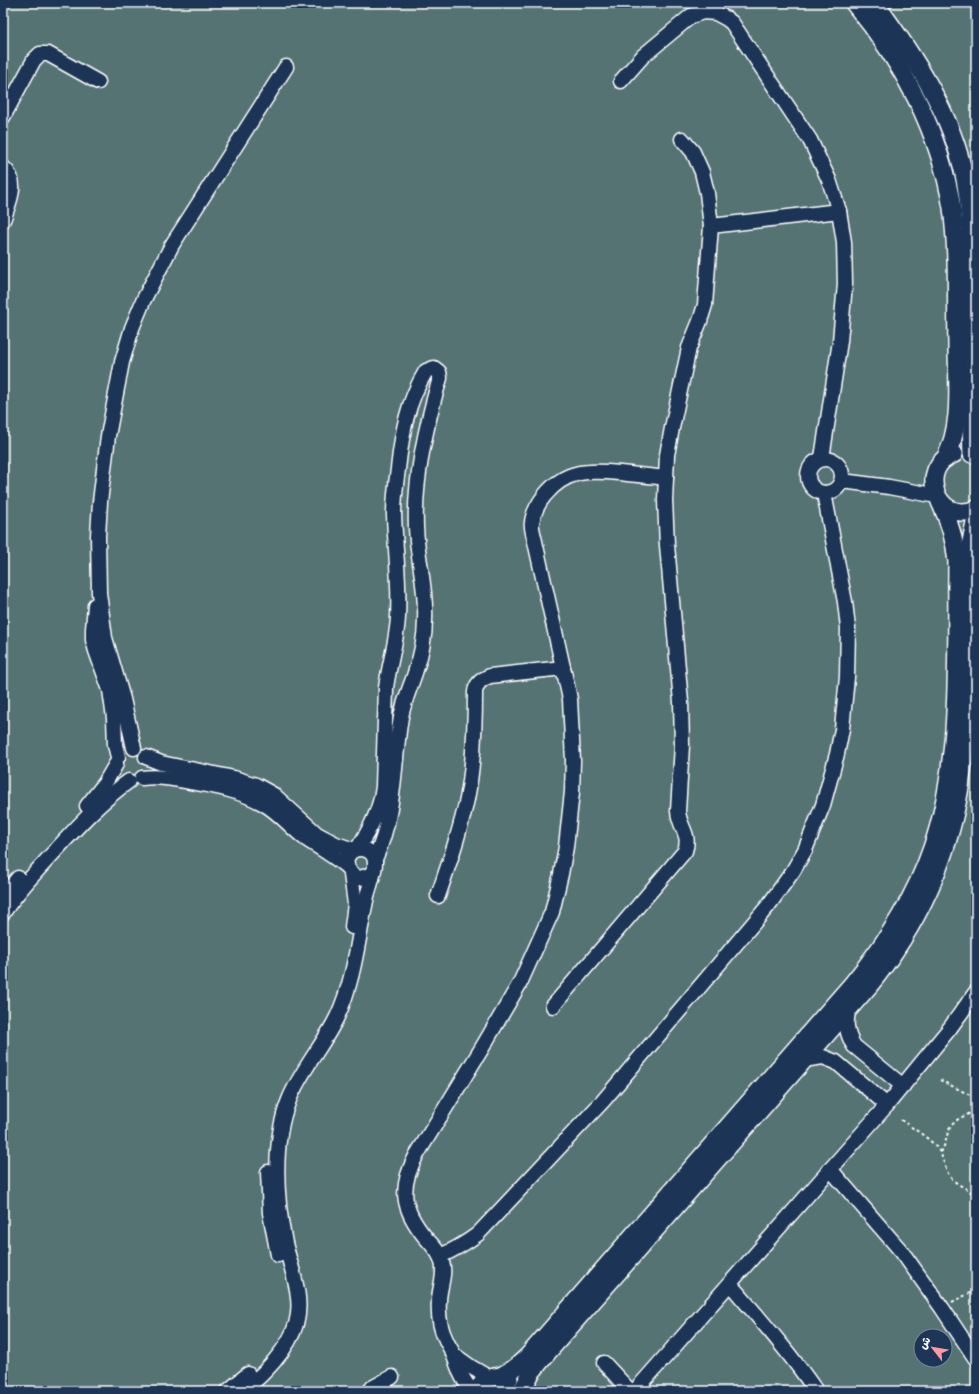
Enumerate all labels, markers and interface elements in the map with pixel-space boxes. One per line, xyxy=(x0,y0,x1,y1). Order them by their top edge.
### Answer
north arrow xyxy=(913,1328,953,1368)
text: ش xyxy=(915,1334,934,1352)

